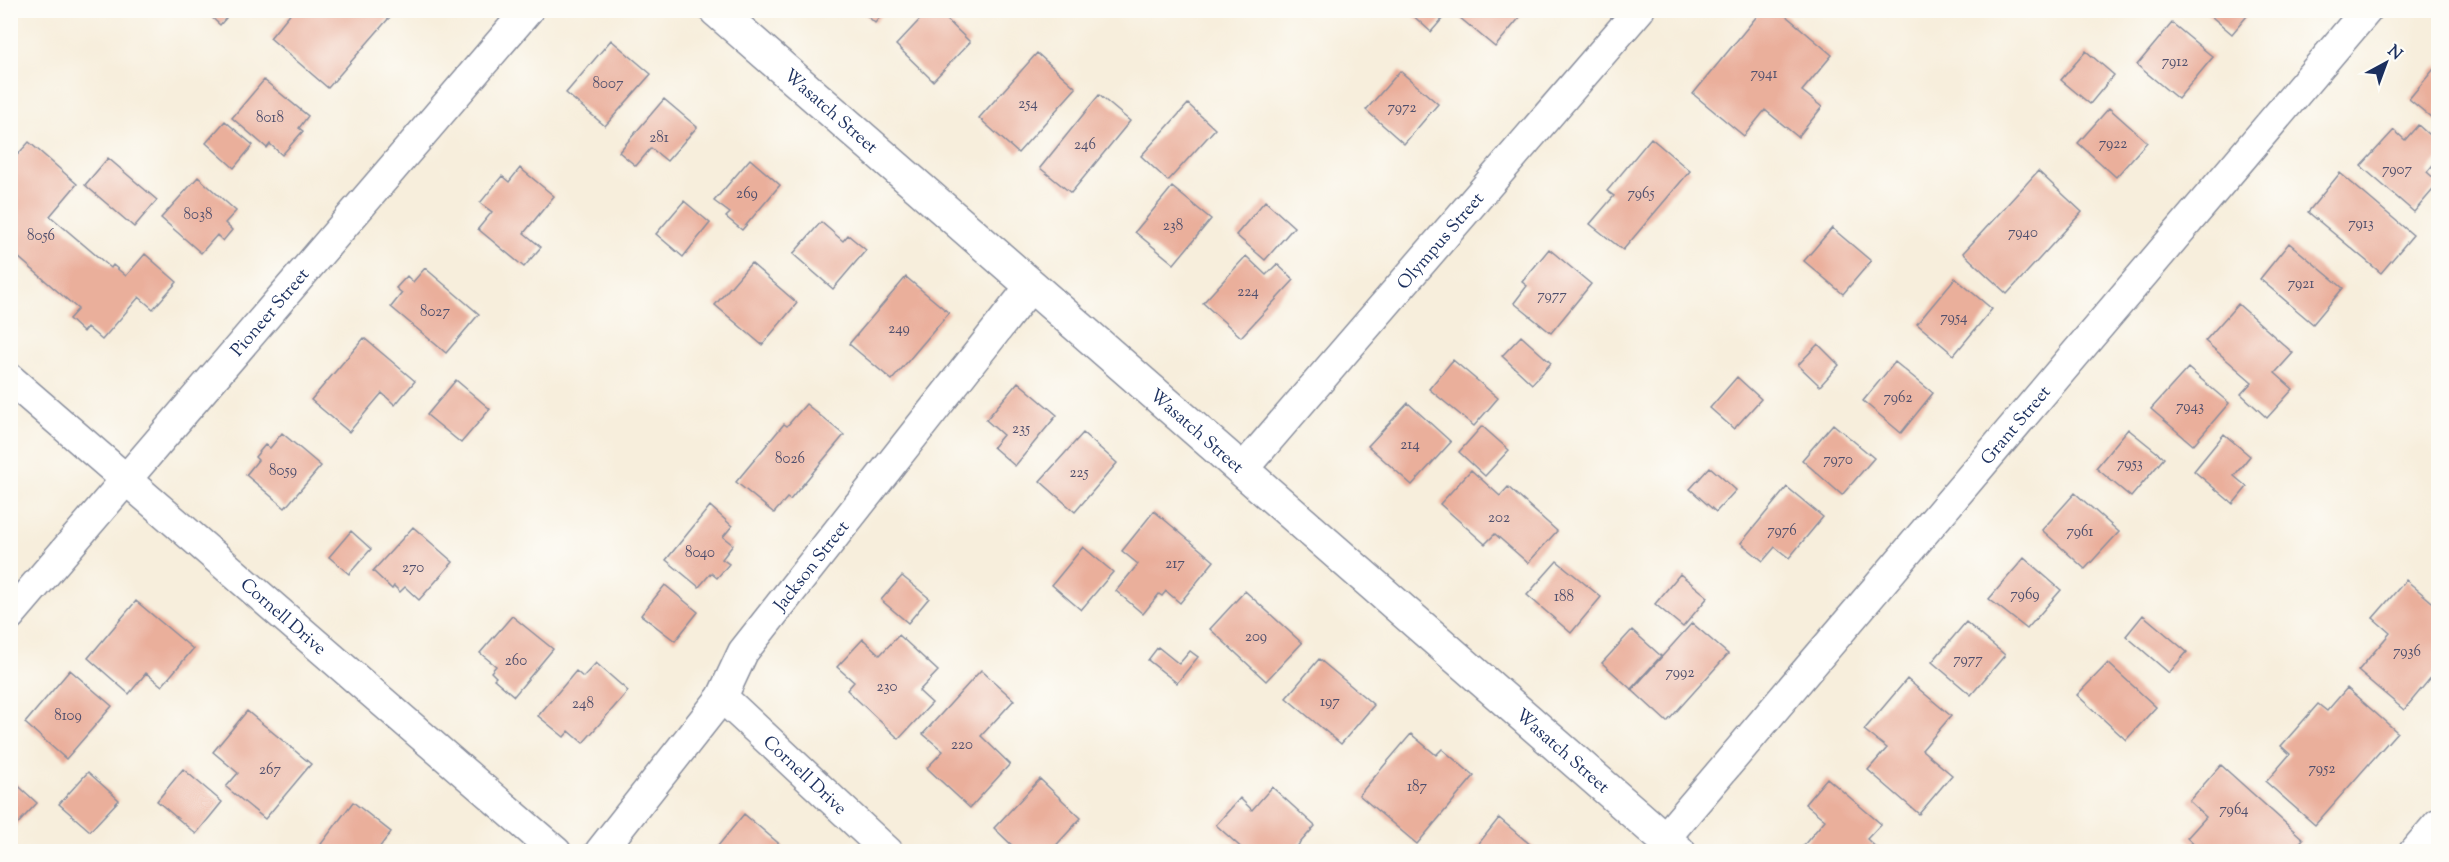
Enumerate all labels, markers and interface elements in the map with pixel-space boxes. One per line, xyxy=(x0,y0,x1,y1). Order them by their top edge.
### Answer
north arrow xyxy=(2356,33,2416,93)
text: N xyxy=(2382,41,2407,67)
house number: 7912 xyxy=(2162,52,2188,73)
street label: Wasatch Street xyxy=(777,64,883,161)
house number: 7941 xyxy=(1750,64,1778,85)
house number: 8007 xyxy=(593,74,624,95)
house number: 254 xyxy=(1018,94,1038,115)
house number: 7972 xyxy=(1388,98,1416,119)
house number: 8018 xyxy=(256,108,284,129)
house number: 281 xyxy=(649,128,669,149)
house number: 7922 xyxy=(2099,134,2127,155)
house number: 246 xyxy=(1074,135,1096,156)
house number: 7907 xyxy=(2382,160,2412,181)
house number: 269 xyxy=(736,184,758,205)
house number: 7965 xyxy=(1627,184,1655,205)
street label: Olympus Street xyxy=(1392,187,1491,296)
house number: 8038 xyxy=(184,205,213,226)
house number: 7913 xyxy=(2348,214,2374,235)
house number: 238 xyxy=(1163,216,1183,237)
house number: 7940 xyxy=(2008,223,2038,244)
house number: 8056 xyxy=(27,226,55,247)
street label: Pioneer Street xyxy=(226,263,316,363)
house number: 7921 xyxy=(2288,274,2314,295)
house number: 224 xyxy=(1237,282,1259,303)
house number: 7977 xyxy=(1537,286,1567,307)
house number: 8027 xyxy=(420,302,450,323)
house number: 7954 xyxy=(1940,308,1968,329)
house number: 249 xyxy=(888,319,910,340)
street label: Grant Street xyxy=(1976,381,2058,471)
street label: Wasatch Street xyxy=(1143,384,1249,481)
house number: 7962 xyxy=(1884,388,1912,409)
house number: 7943 xyxy=(2176,397,2204,418)
house number: 235 xyxy=(1012,419,1030,440)
house number: 214 xyxy=(1400,435,1420,456)
house number: 8026 xyxy=(775,449,805,470)
house number: 7970 xyxy=(1823,450,1853,471)
house number: 7953 xyxy=(2117,454,2143,475)
house number: 8059 xyxy=(269,461,297,482)
house number: 225 xyxy=(1069,463,1089,484)
house number: 202 xyxy=(1488,508,1510,529)
street label: Jackson Street xyxy=(768,516,857,618)
house number: 7976 xyxy=(1767,521,1797,542)
house number: 7961 xyxy=(2067,522,2093,543)
house number: 8040 xyxy=(685,543,715,564)
house number: 217 xyxy=(1165,554,1185,575)
house number: 270 xyxy=(402,558,424,579)
street label: Cornell Drive xyxy=(233,573,331,662)
house number: 7969 xyxy=(2010,585,2040,606)
house number: 188 xyxy=(1554,587,1574,608)
house number: 209 xyxy=(1245,627,1267,648)
house number: 7936 xyxy=(2393,642,2421,663)
house number: 7977 xyxy=(1953,650,1983,671)
house number: 260 xyxy=(505,651,527,672)
house number: 7992 xyxy=(1666,663,1694,684)
house number: 230 xyxy=(877,677,897,698)
house number: 197 xyxy=(1320,692,1340,713)
house number: 248 xyxy=(572,694,594,715)
street label: Wasatch Street xyxy=(1509,704,1614,800)
house number: 8109 xyxy=(54,706,82,727)
street label: Cornell Drive xyxy=(756,730,852,822)
house number: 220 xyxy=(951,735,973,756)
house number: 7952 xyxy=(2309,759,2335,780)
house number: 267 xyxy=(259,760,281,781)
house number: 187 xyxy=(1407,777,1428,798)
house number: 7964 xyxy=(2219,800,2249,821)

